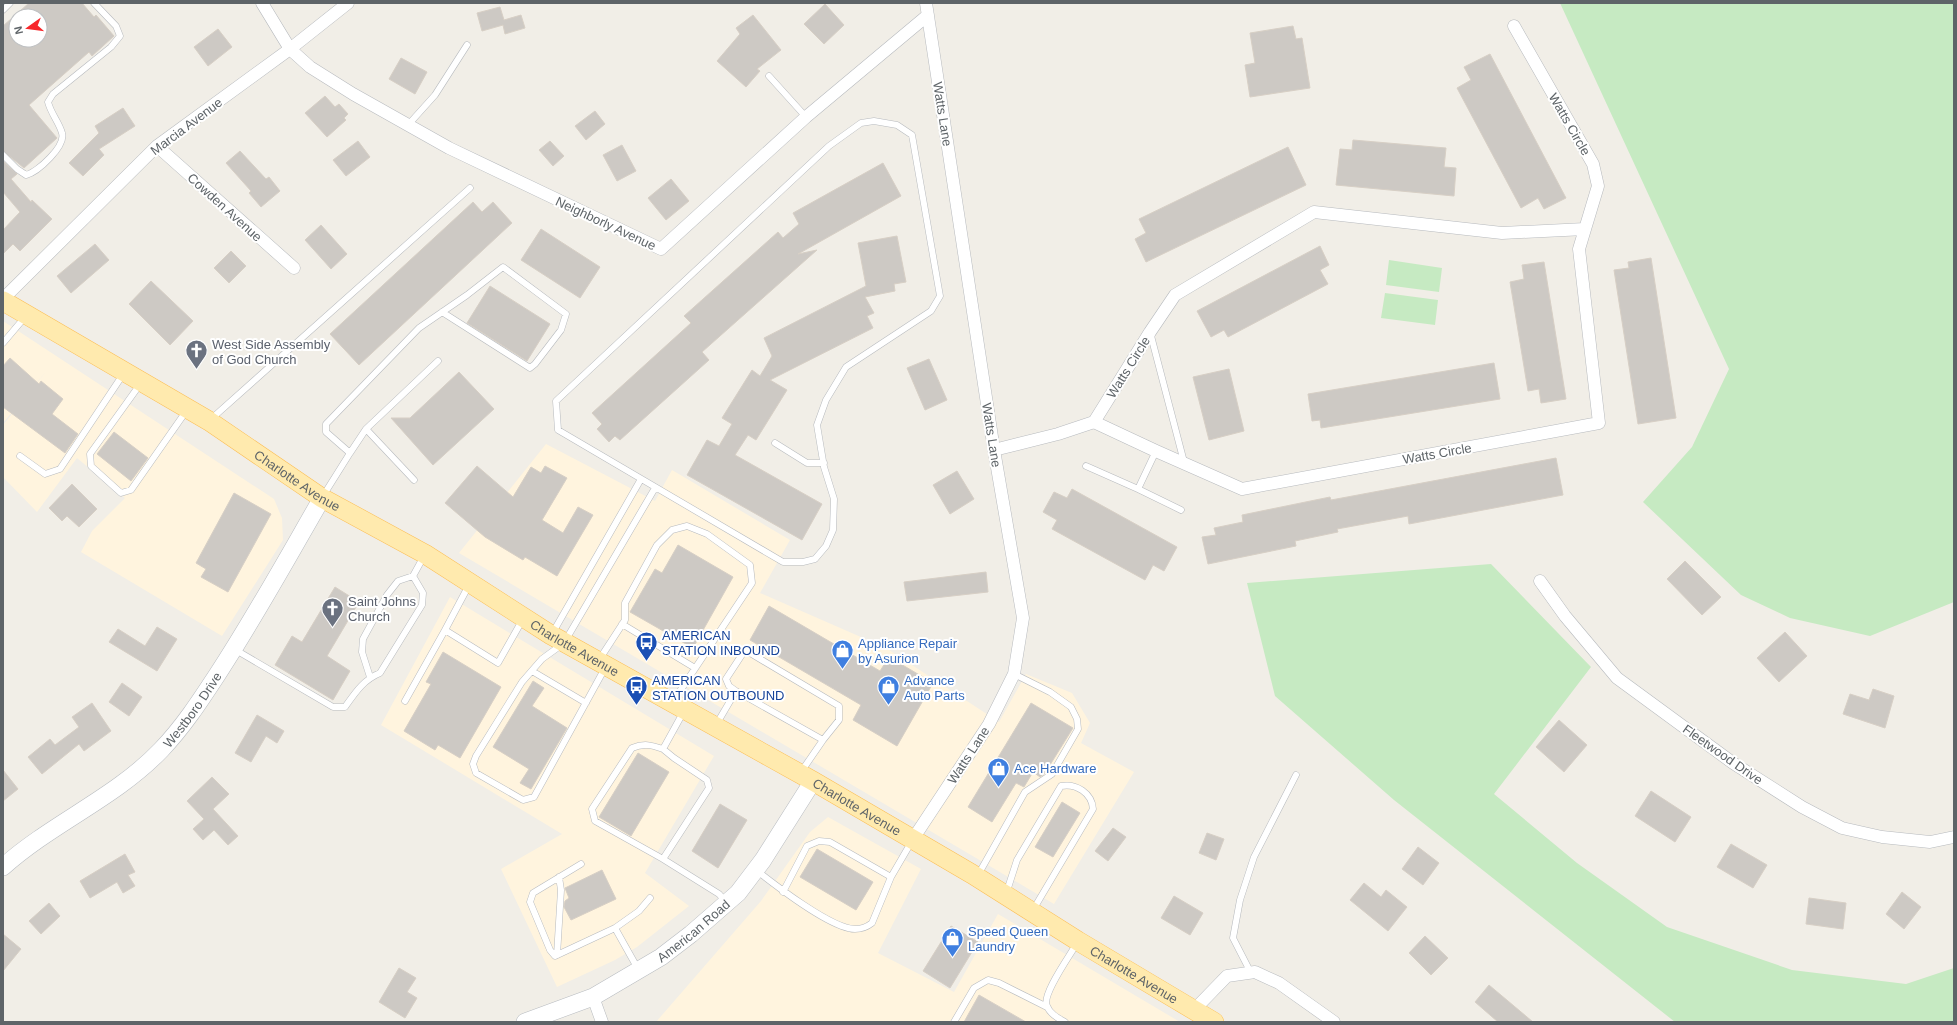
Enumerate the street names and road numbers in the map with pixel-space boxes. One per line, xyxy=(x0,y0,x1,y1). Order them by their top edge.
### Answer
street label: Watts Lane xyxy=(930,81,955,147)
street label: Watts Circle xyxy=(1546,90,1593,158)
street label: Marcia Avenue xyxy=(148,95,225,158)
street label: Cowden Avenue xyxy=(185,170,265,245)
street label: Neighborly Avenue xyxy=(553,194,658,253)
street label: Watts Circle xyxy=(1104,334,1153,401)
street label: Watts Lane xyxy=(979,402,1004,468)
street label: Watts Circle xyxy=(1402,440,1473,467)
street label: Charlotte Avenue xyxy=(251,447,343,514)
street label: Charlotte Avenue xyxy=(527,617,621,679)
street label: Westboro Drive xyxy=(160,669,225,751)
street label: Fleetwood Drive xyxy=(1680,721,1765,787)
street label: Watts Lane xyxy=(944,724,992,787)
street label: Charlotte Avenue xyxy=(810,776,903,839)
street label: American Road xyxy=(654,897,733,965)
street label: Charlotte Avenue xyxy=(1087,943,1180,1007)

